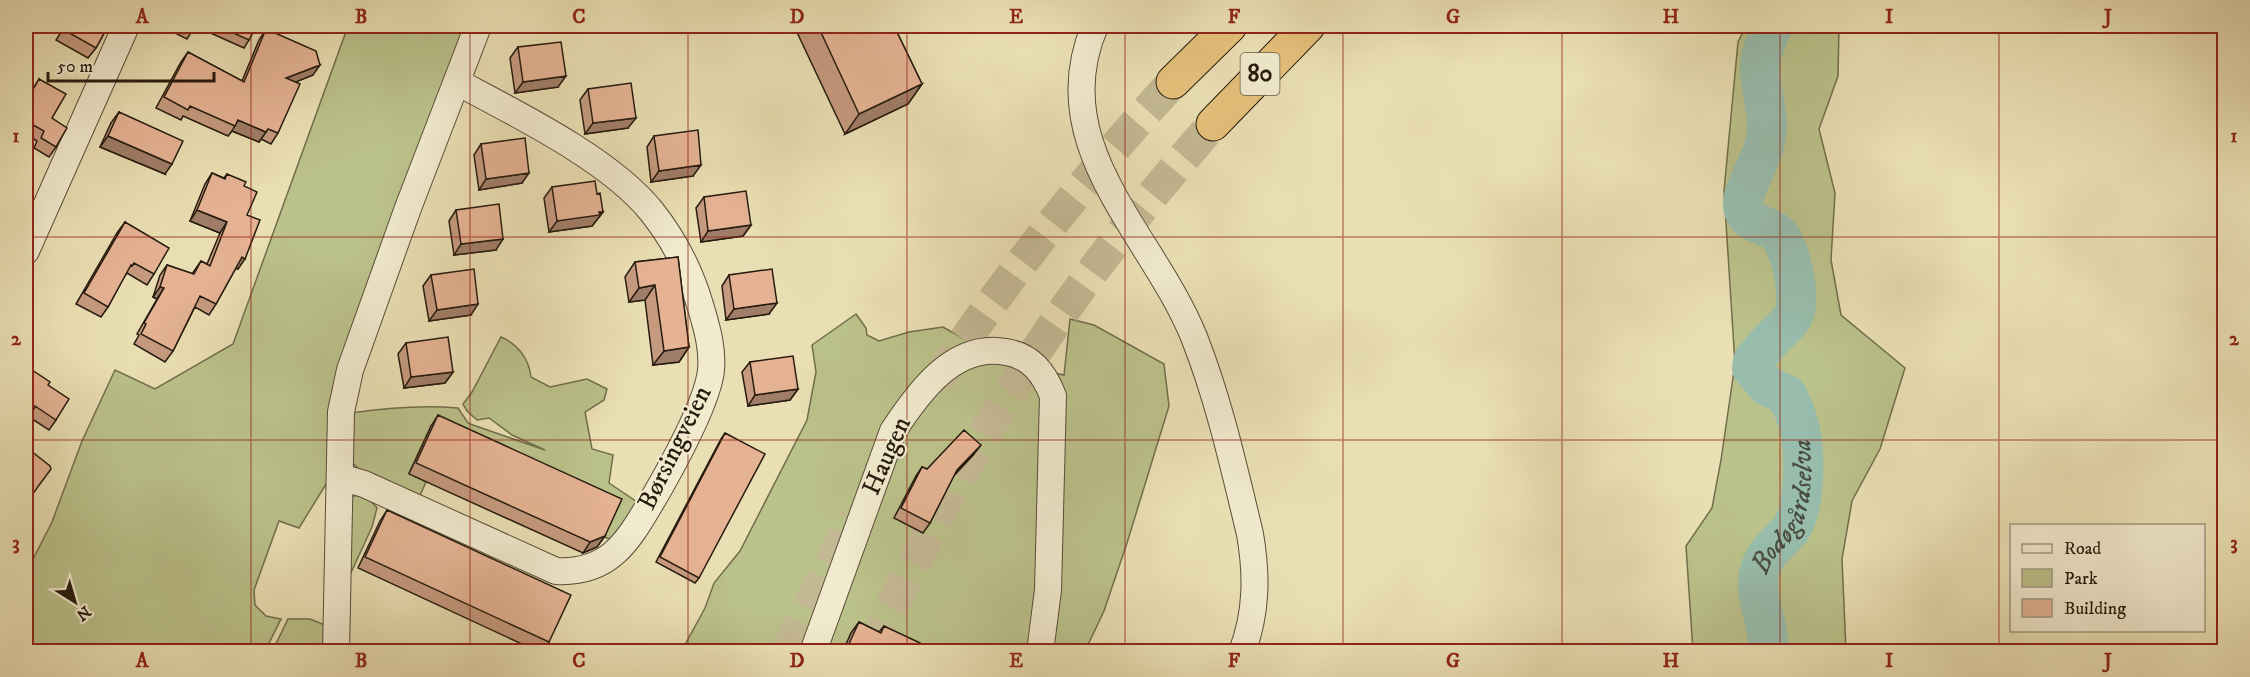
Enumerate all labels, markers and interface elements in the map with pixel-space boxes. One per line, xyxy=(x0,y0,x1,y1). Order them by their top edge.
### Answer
text: A xyxy=(135,5,150,30)
text: B xyxy=(355,5,367,30)
text: C xyxy=(572,5,586,30)
text: D xyxy=(790,5,805,30)
text: E xyxy=(1009,5,1023,30)
text: F xyxy=(1228,5,1241,30)
text: G xyxy=(1446,5,1460,30)
text: H xyxy=(1663,5,1680,30)
text: I xyxy=(1885,5,1893,30)
text: J xyxy=(2102,5,2112,30)
scale bar xyxy=(48,45,214,83)
road number: 80 xyxy=(1240,53,1280,95)
text: 50 m xyxy=(57,56,93,78)
text: 1 xyxy=(12,124,20,149)
text: 1 xyxy=(2230,124,2238,149)
text: 2 xyxy=(11,327,22,352)
text: 2 xyxy=(2229,327,2240,352)
street label: Børsingveien xyxy=(631,380,719,516)
street label: Haugen xyxy=(855,411,919,500)
water label: Bodøgårdselva xyxy=(1743,438,1820,579)
legend xyxy=(2010,524,2205,632)
text: 3 xyxy=(12,531,20,556)
text: 3 xyxy=(2230,531,2238,556)
text: Road xyxy=(2064,538,2101,560)
text: Park xyxy=(2064,568,2098,590)
north arrow xyxy=(45,572,105,632)
text: Building xyxy=(2064,598,2126,620)
text: N xyxy=(72,601,95,625)
text: A xyxy=(135,649,150,674)
text: B xyxy=(355,649,367,674)
text: C xyxy=(572,649,586,674)
text: D xyxy=(790,649,805,674)
text: E xyxy=(1009,649,1023,674)
text: F xyxy=(1228,649,1241,674)
text: G xyxy=(1446,649,1460,674)
text: H xyxy=(1663,649,1680,674)
text: I xyxy=(1885,649,1893,674)
text: J xyxy=(2102,649,2112,674)

